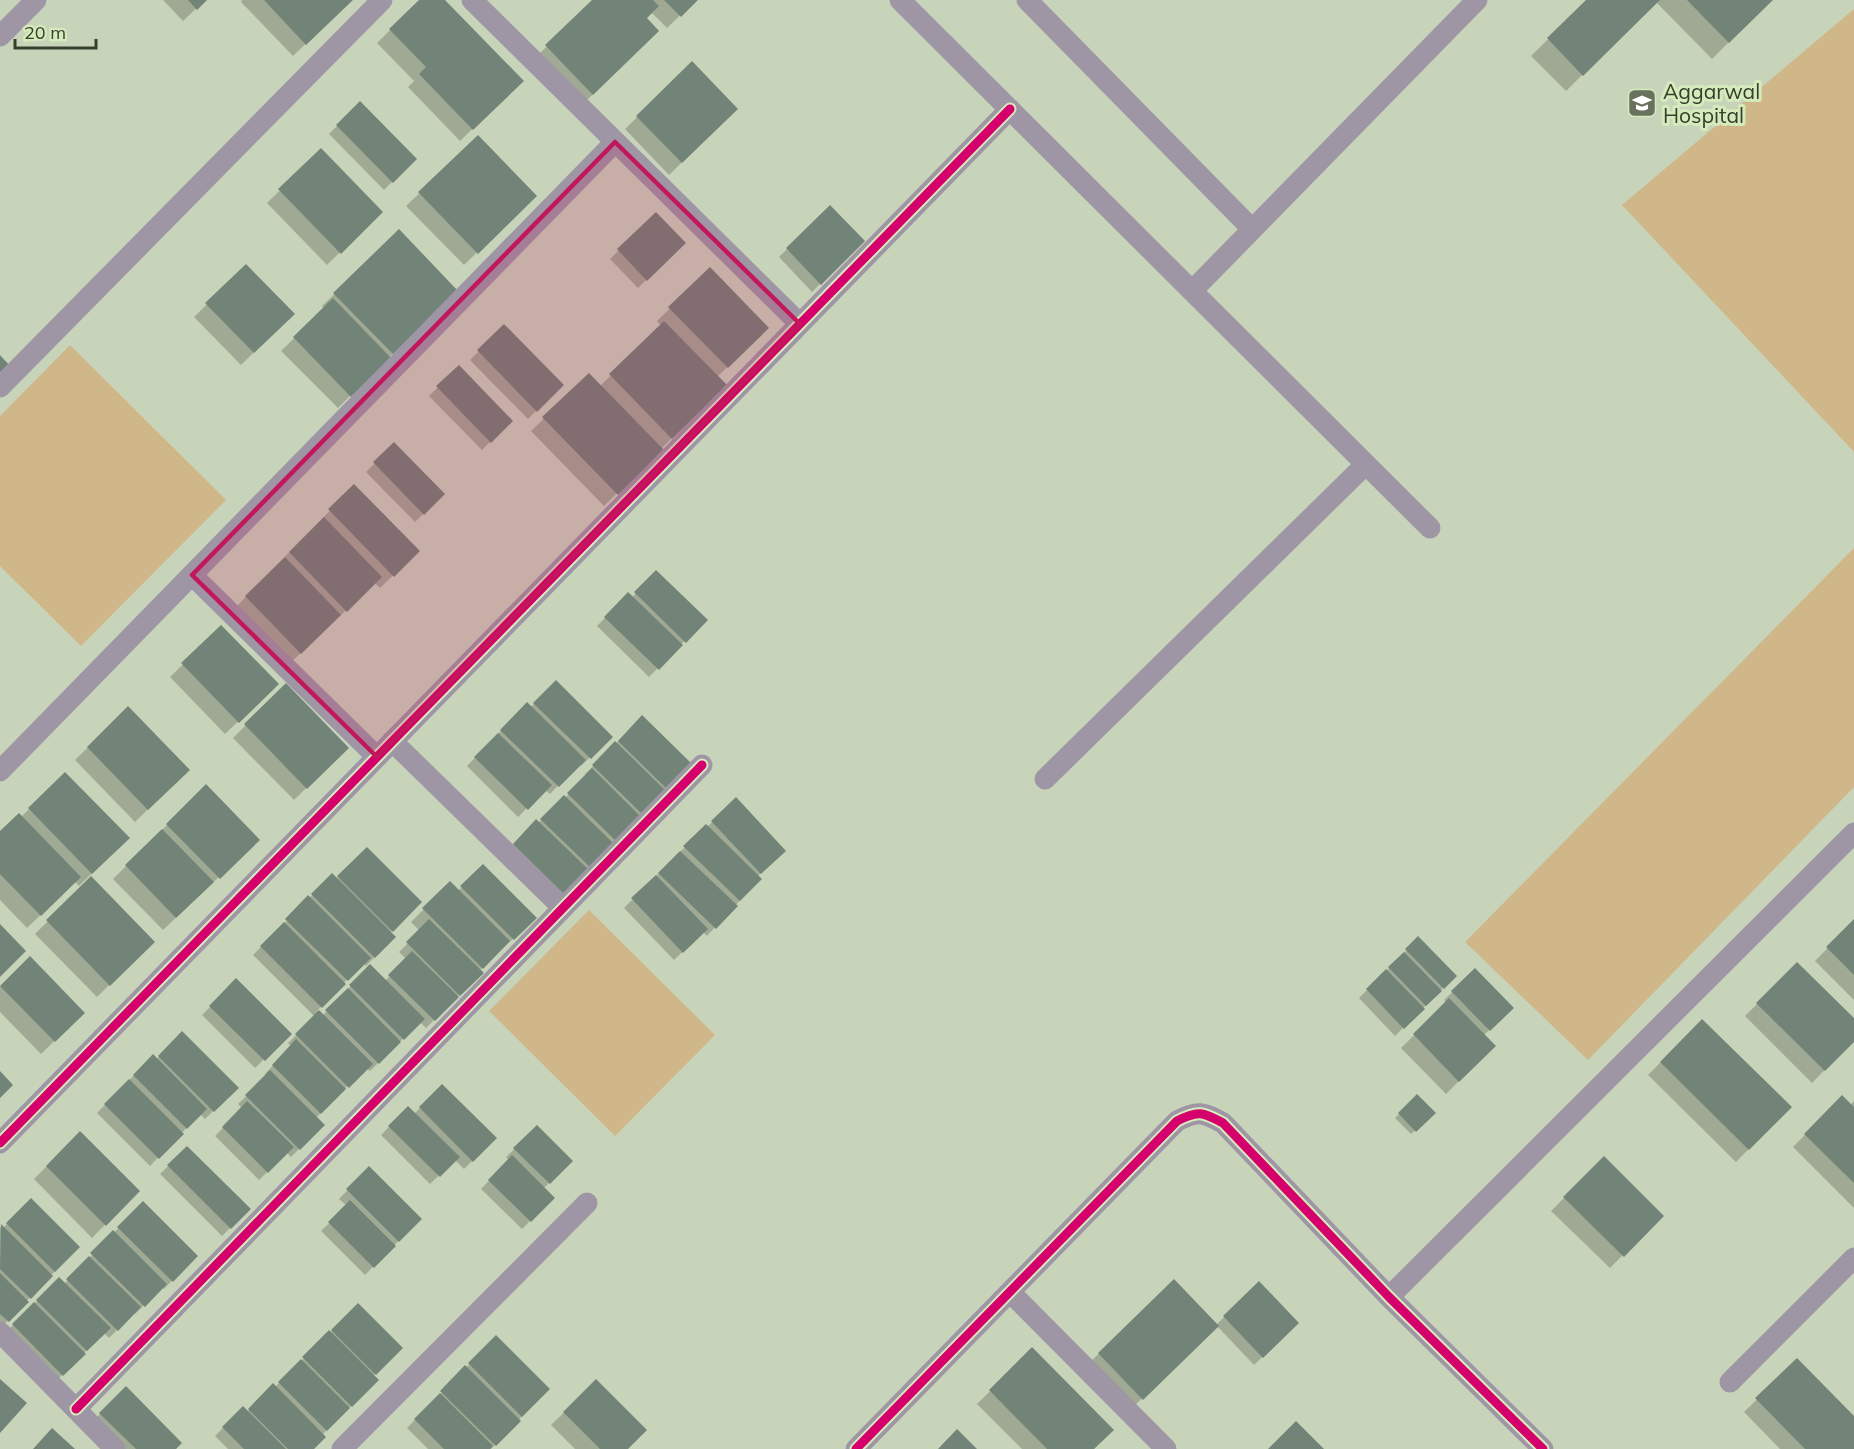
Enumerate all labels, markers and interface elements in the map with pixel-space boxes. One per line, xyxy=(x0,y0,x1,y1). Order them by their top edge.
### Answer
scale bar xyxy=(15,12,96,50)
text: 20 m xyxy=(24,21,66,44)
place label: Aggarwal Hospital xyxy=(1663,78,1760,128)
school or university icon: Aggarwal Hospital xyxy=(1626,87,1658,119)

